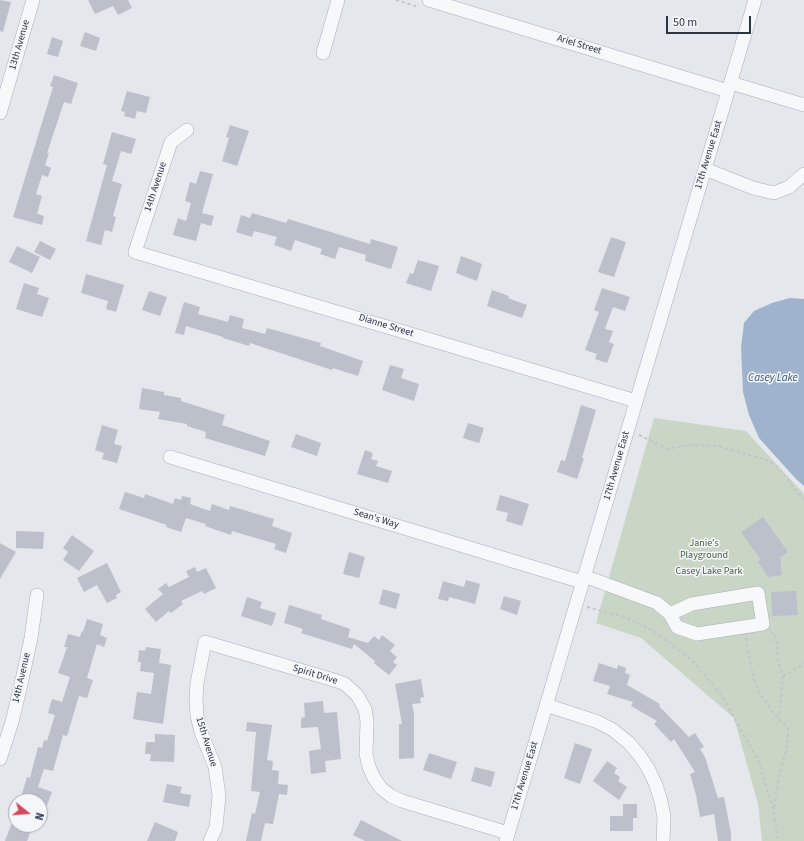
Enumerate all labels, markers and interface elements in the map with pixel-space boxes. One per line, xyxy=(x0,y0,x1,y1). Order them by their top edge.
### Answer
scale bar xyxy=(668,8,753,34)
text: 50 m xyxy=(673,14,697,31)
street label: 13th Avenue xyxy=(7,19,33,71)
street label: Ariel Street xyxy=(555,33,603,57)
street label: 17th Avenue East xyxy=(693,119,725,191)
street label: 14th Avenue xyxy=(142,161,170,213)
street label: Dianne Street xyxy=(357,312,415,340)
water label: Casey Lake xyxy=(748,372,798,386)
street label: 17th Avenue East xyxy=(601,430,633,502)
street label: Sean's Way xyxy=(352,506,400,532)
park label: Janie's Playground xyxy=(680,538,728,562)
park label: Casey Lake Park xyxy=(676,566,742,578)
street label: 14th Avenue xyxy=(10,652,34,704)
street label: Spirit Drive xyxy=(291,662,339,688)
street label: 15th Avenue xyxy=(193,716,219,768)
street label: 17th Avenue East xyxy=(509,740,541,812)
north arrow xyxy=(8,793,48,833)
text: N xyxy=(31,811,47,822)

